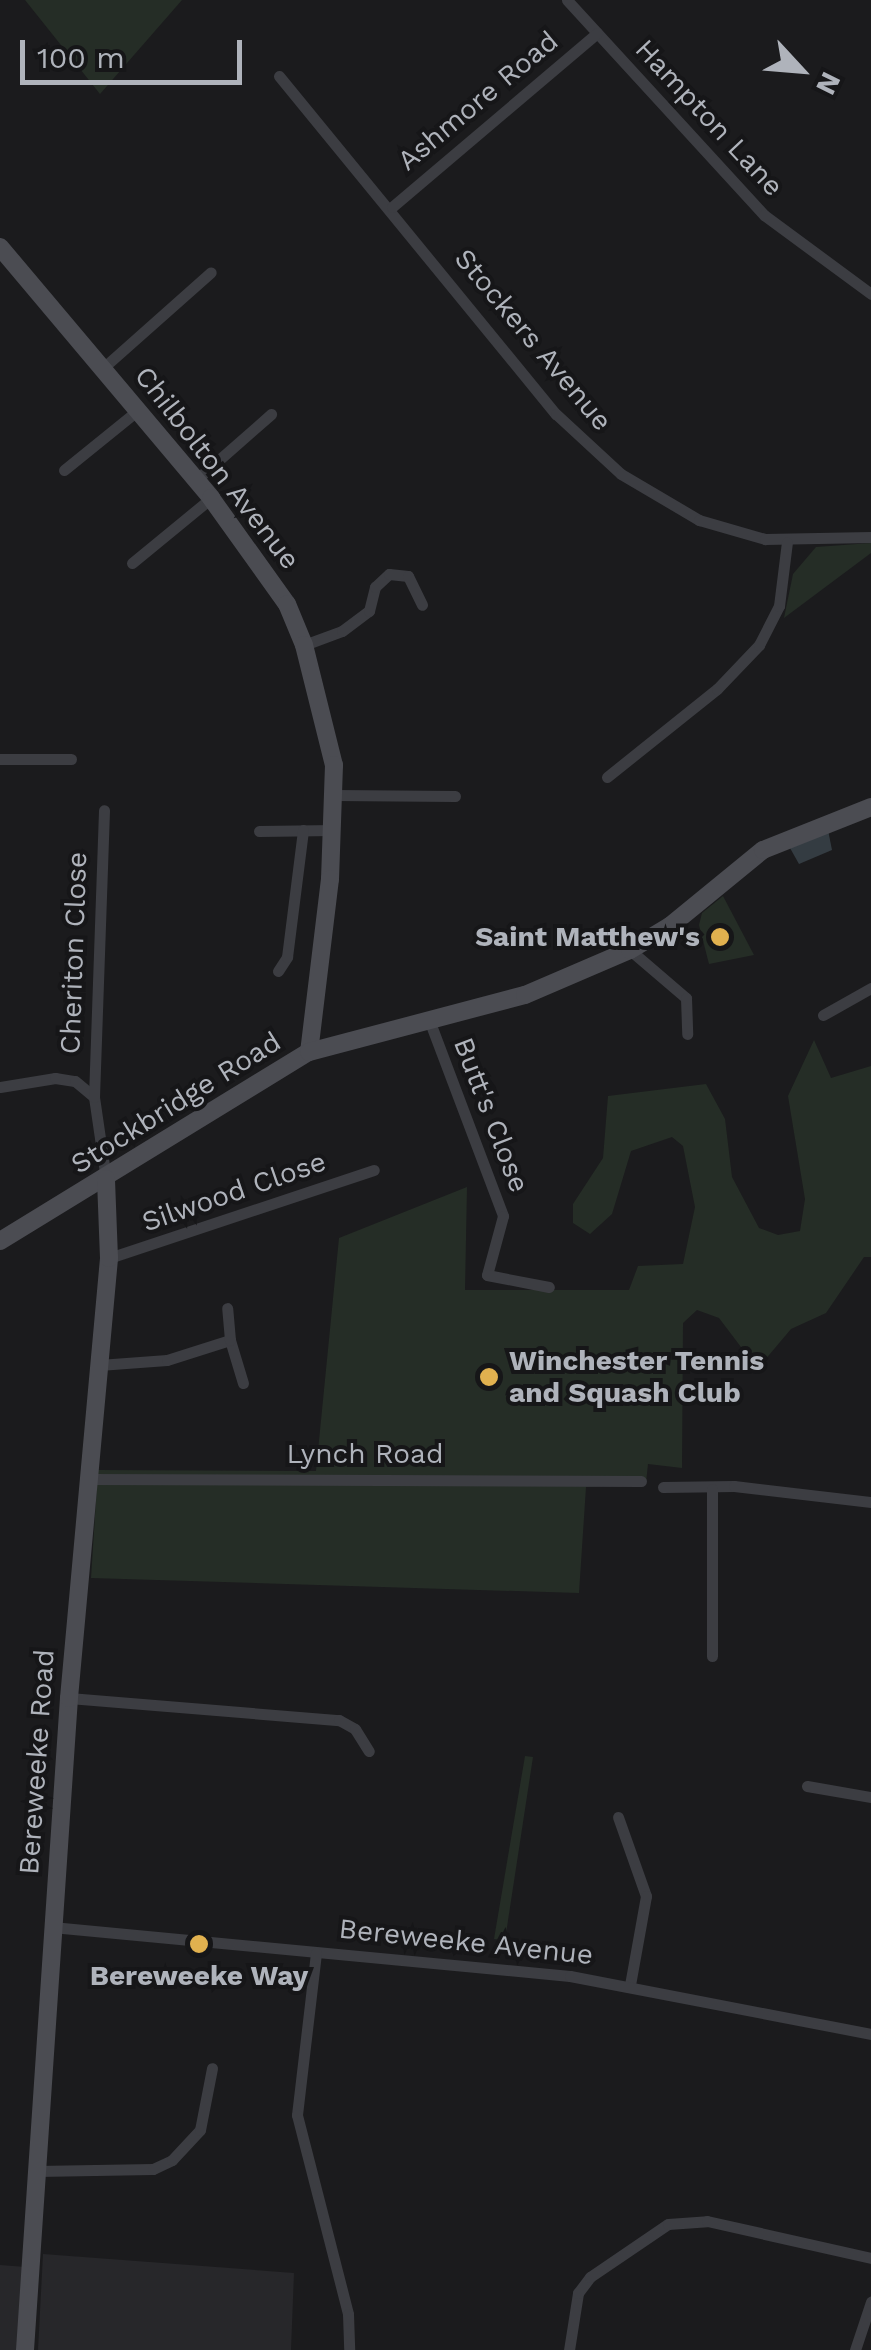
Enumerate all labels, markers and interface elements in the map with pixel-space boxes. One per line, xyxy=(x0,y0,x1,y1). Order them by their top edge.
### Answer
scale bar xyxy=(25,20,248,82)
north arrow xyxy=(751,20,851,120)
street label: Ashmore Road xyxy=(391,24,565,178)
street label: Hampton Lane xyxy=(628,33,790,203)
text: 100 m xyxy=(37,40,125,75)
text: N xyxy=(809,67,848,100)
street label: Stockers Avenue xyxy=(447,242,619,438)
street label: Chilbolton Avenue xyxy=(127,359,307,577)
street label: Cheriton Close xyxy=(54,851,94,1055)
place label: Saint Matthew's xyxy=(475,920,700,954)
marker: Saint Matthew's xyxy=(709,926,731,948)
street label: Stockbridge Road xyxy=(65,1025,287,1181)
street label: Butt's Close xyxy=(446,1033,536,1197)
street label: Silwood Close xyxy=(138,1145,330,1239)
place label: Winchester Tennis and Squash Club xyxy=(509,1344,765,1410)
marker: Winchester Tennis and Squash Club xyxy=(478,1366,500,1388)
street label: Lynch Road xyxy=(287,1437,443,1471)
street label: Bereweeke Road xyxy=(12,1648,62,1876)
street label: Bereweeke Avenue xyxy=(337,1912,595,1972)
marker: Bereweeke Way xyxy=(188,1933,210,1955)
place label: Bereweeke Way xyxy=(89,1959,309,1993)

